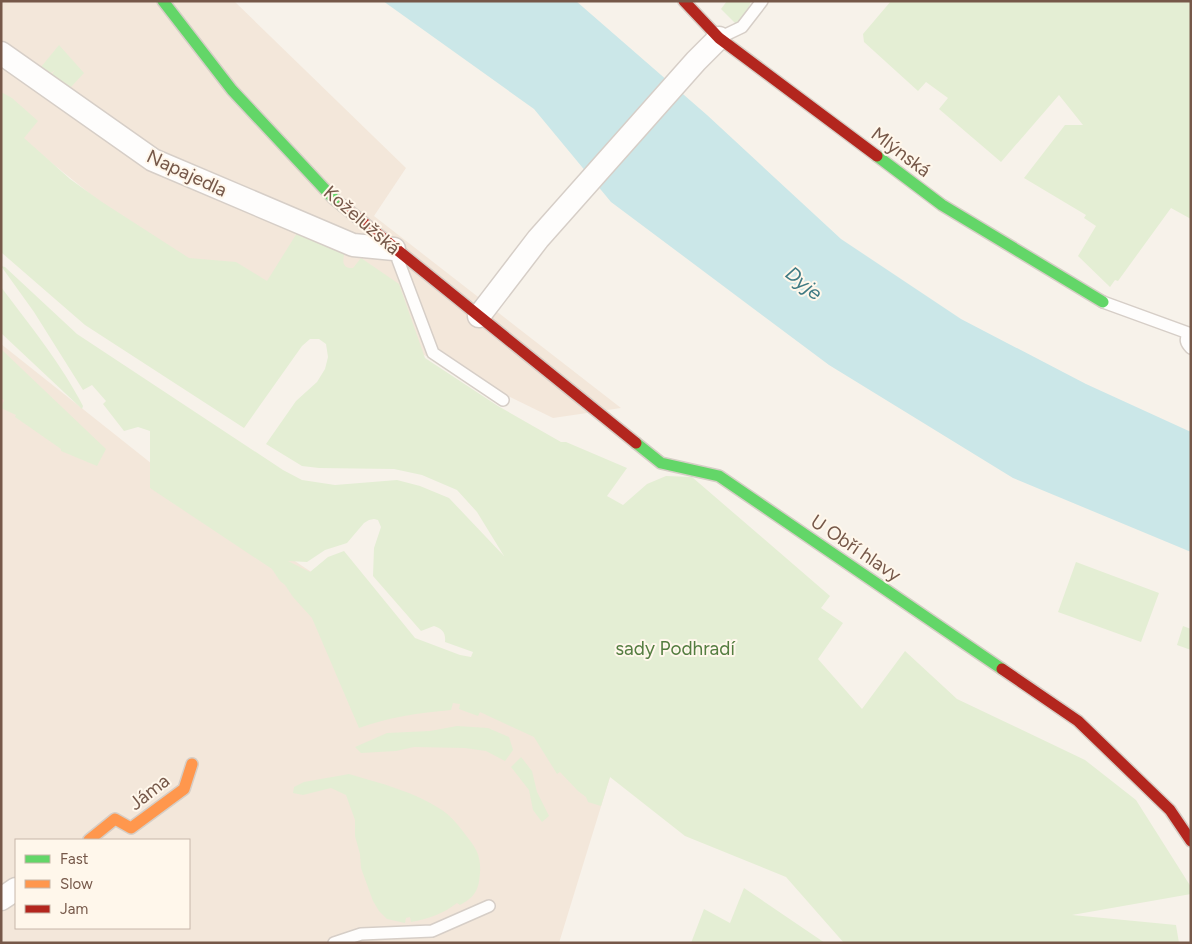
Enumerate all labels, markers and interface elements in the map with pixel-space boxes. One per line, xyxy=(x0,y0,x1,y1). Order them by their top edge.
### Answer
street label: Mlýnská xyxy=(867,122,935,182)
street label: Napajedla xyxy=(143,144,231,202)
street label: Koželužská xyxy=(319,181,405,259)
water label: Dyje xyxy=(781,261,827,305)
street label: U Obří hlavy xyxy=(807,509,905,587)
park label: sady Podhradí xyxy=(615,637,736,660)
street label: Jáma xyxy=(124,769,174,815)
legend xyxy=(15,839,190,929)
text: Fast xyxy=(60,850,89,868)
text: Slow xyxy=(60,875,93,893)
text: Jam xyxy=(60,900,88,918)

